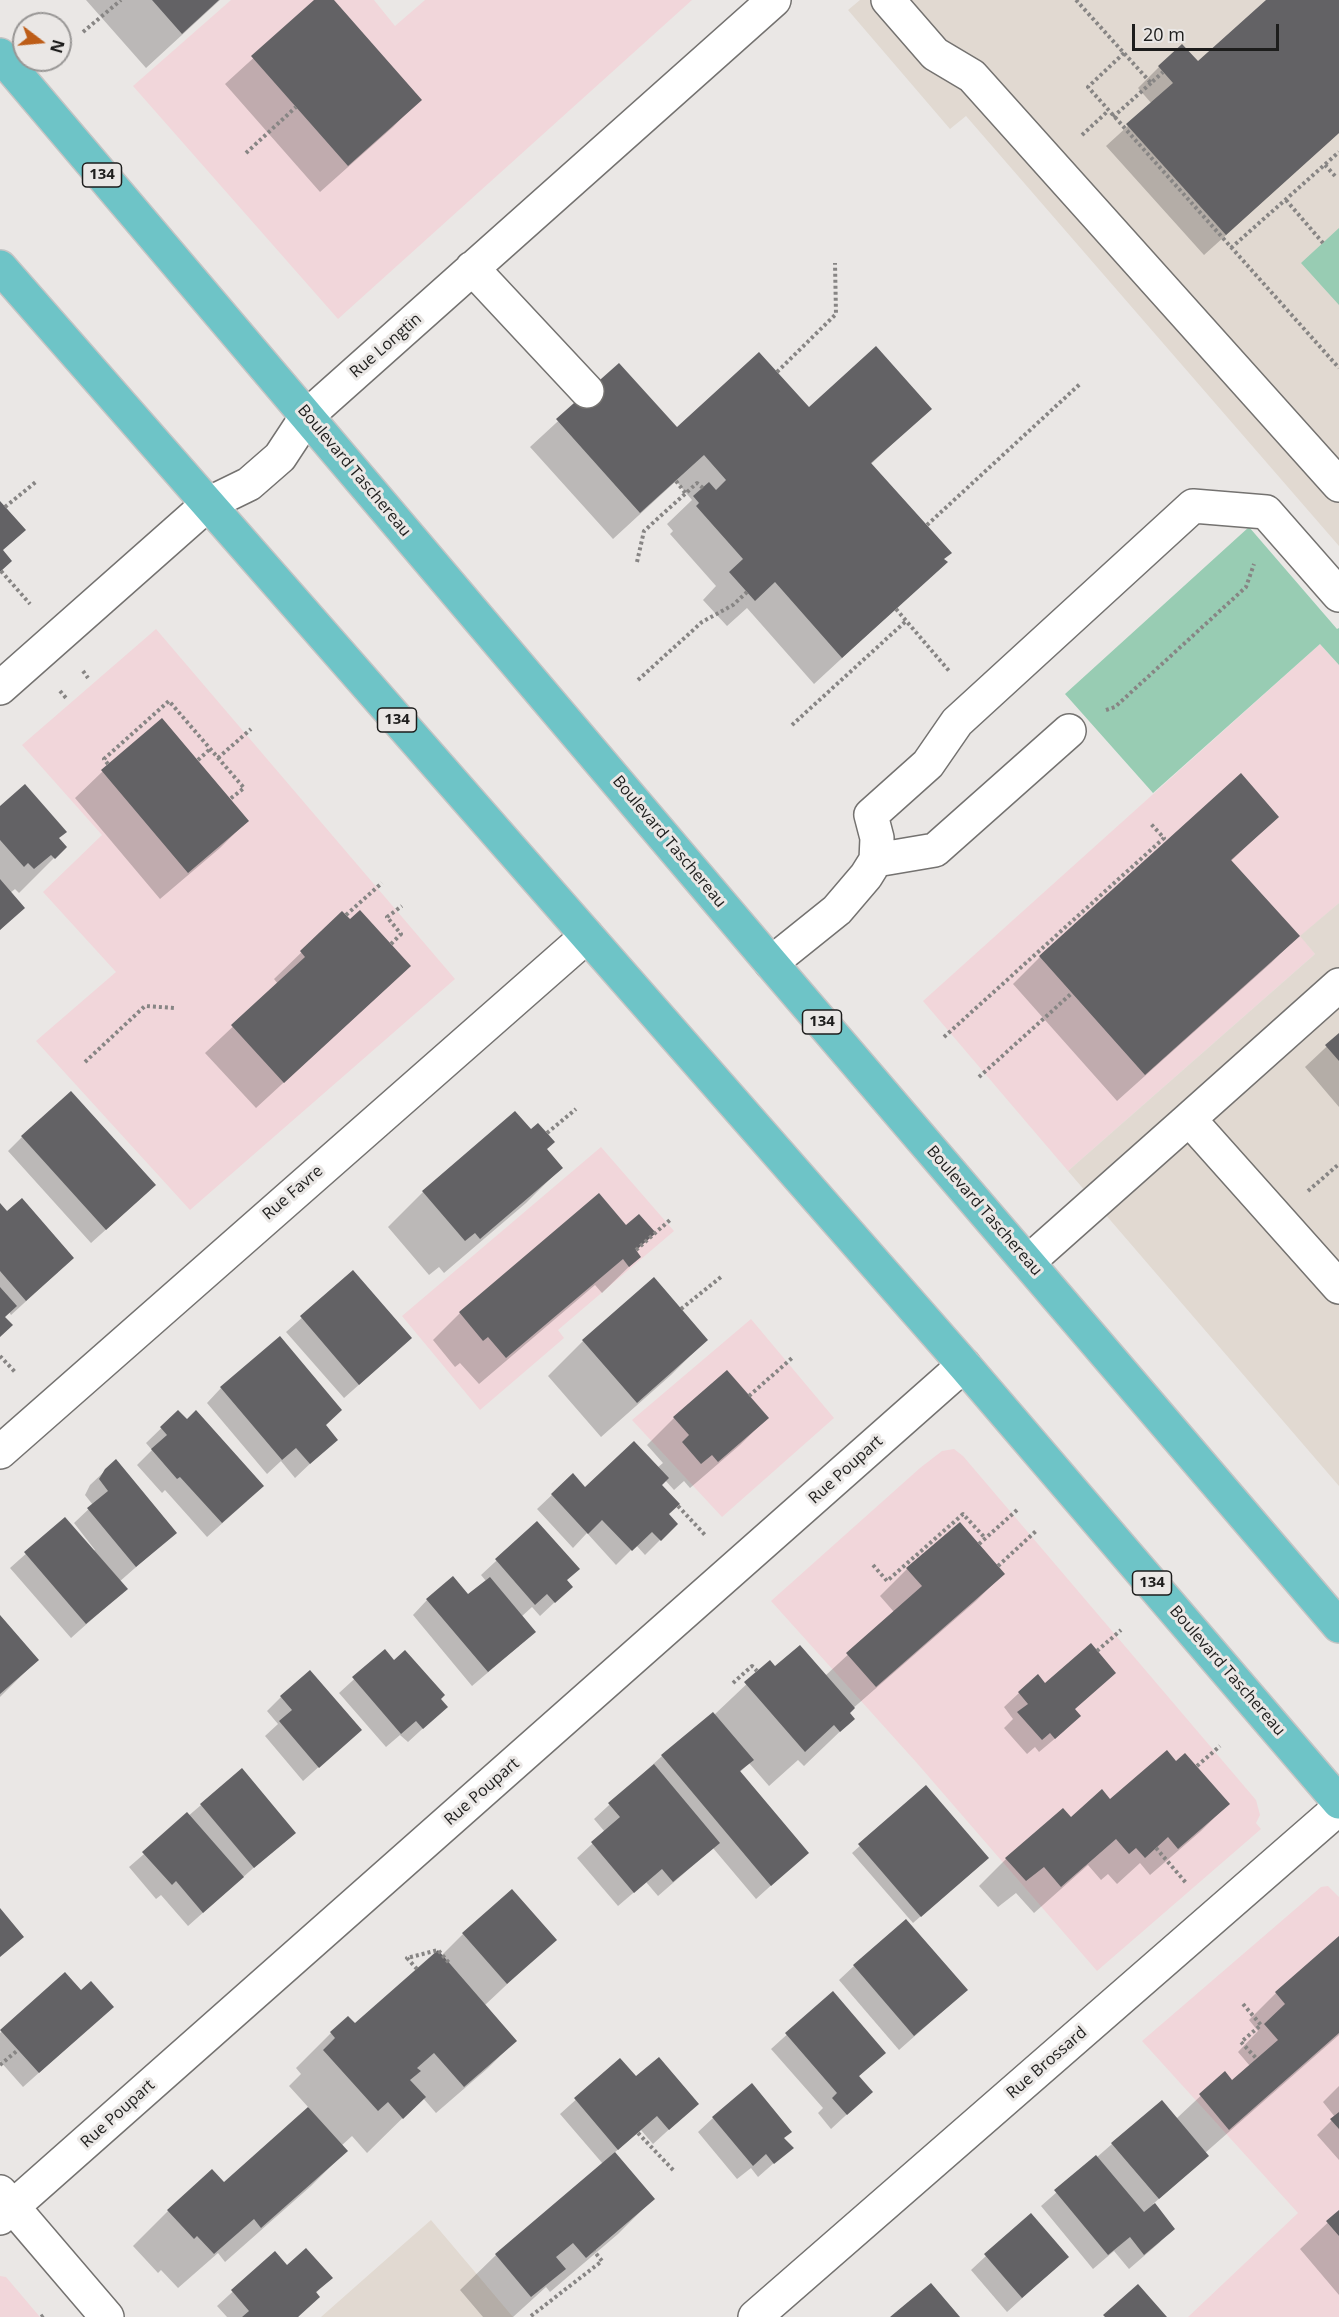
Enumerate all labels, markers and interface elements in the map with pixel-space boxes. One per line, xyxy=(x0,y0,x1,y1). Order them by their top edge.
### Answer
north arrow xyxy=(12,12,72,72)
scale bar xyxy=(1135,12,1282,50)
text: 20 m xyxy=(1143,22,1185,46)
text: N xyxy=(45,37,70,56)
road number: 134 xyxy=(82,163,122,187)
street label: Rue Longtin xyxy=(346,310,426,382)
street label: Boulevard Taschereau xyxy=(293,401,415,541)
road number: 134 xyxy=(378,708,416,732)
street label: Boulevard Taschereau xyxy=(608,772,730,912)
road number: 134 xyxy=(802,1010,842,1034)
street label: Boulevard Taschereau xyxy=(922,1142,1046,1280)
street label: Rue Favre xyxy=(259,1162,327,1224)
street label: Rue Poupart xyxy=(805,1432,887,1508)
road number: 134 xyxy=(1132,1571,1172,1595)
street label: Boulevard Taschereau xyxy=(1165,1602,1289,1740)
street label: Rue Poupart xyxy=(441,1754,523,1830)
street label: Rue Brossard xyxy=(1003,2023,1091,2103)
street label: Rue Poupart xyxy=(77,2076,159,2152)

